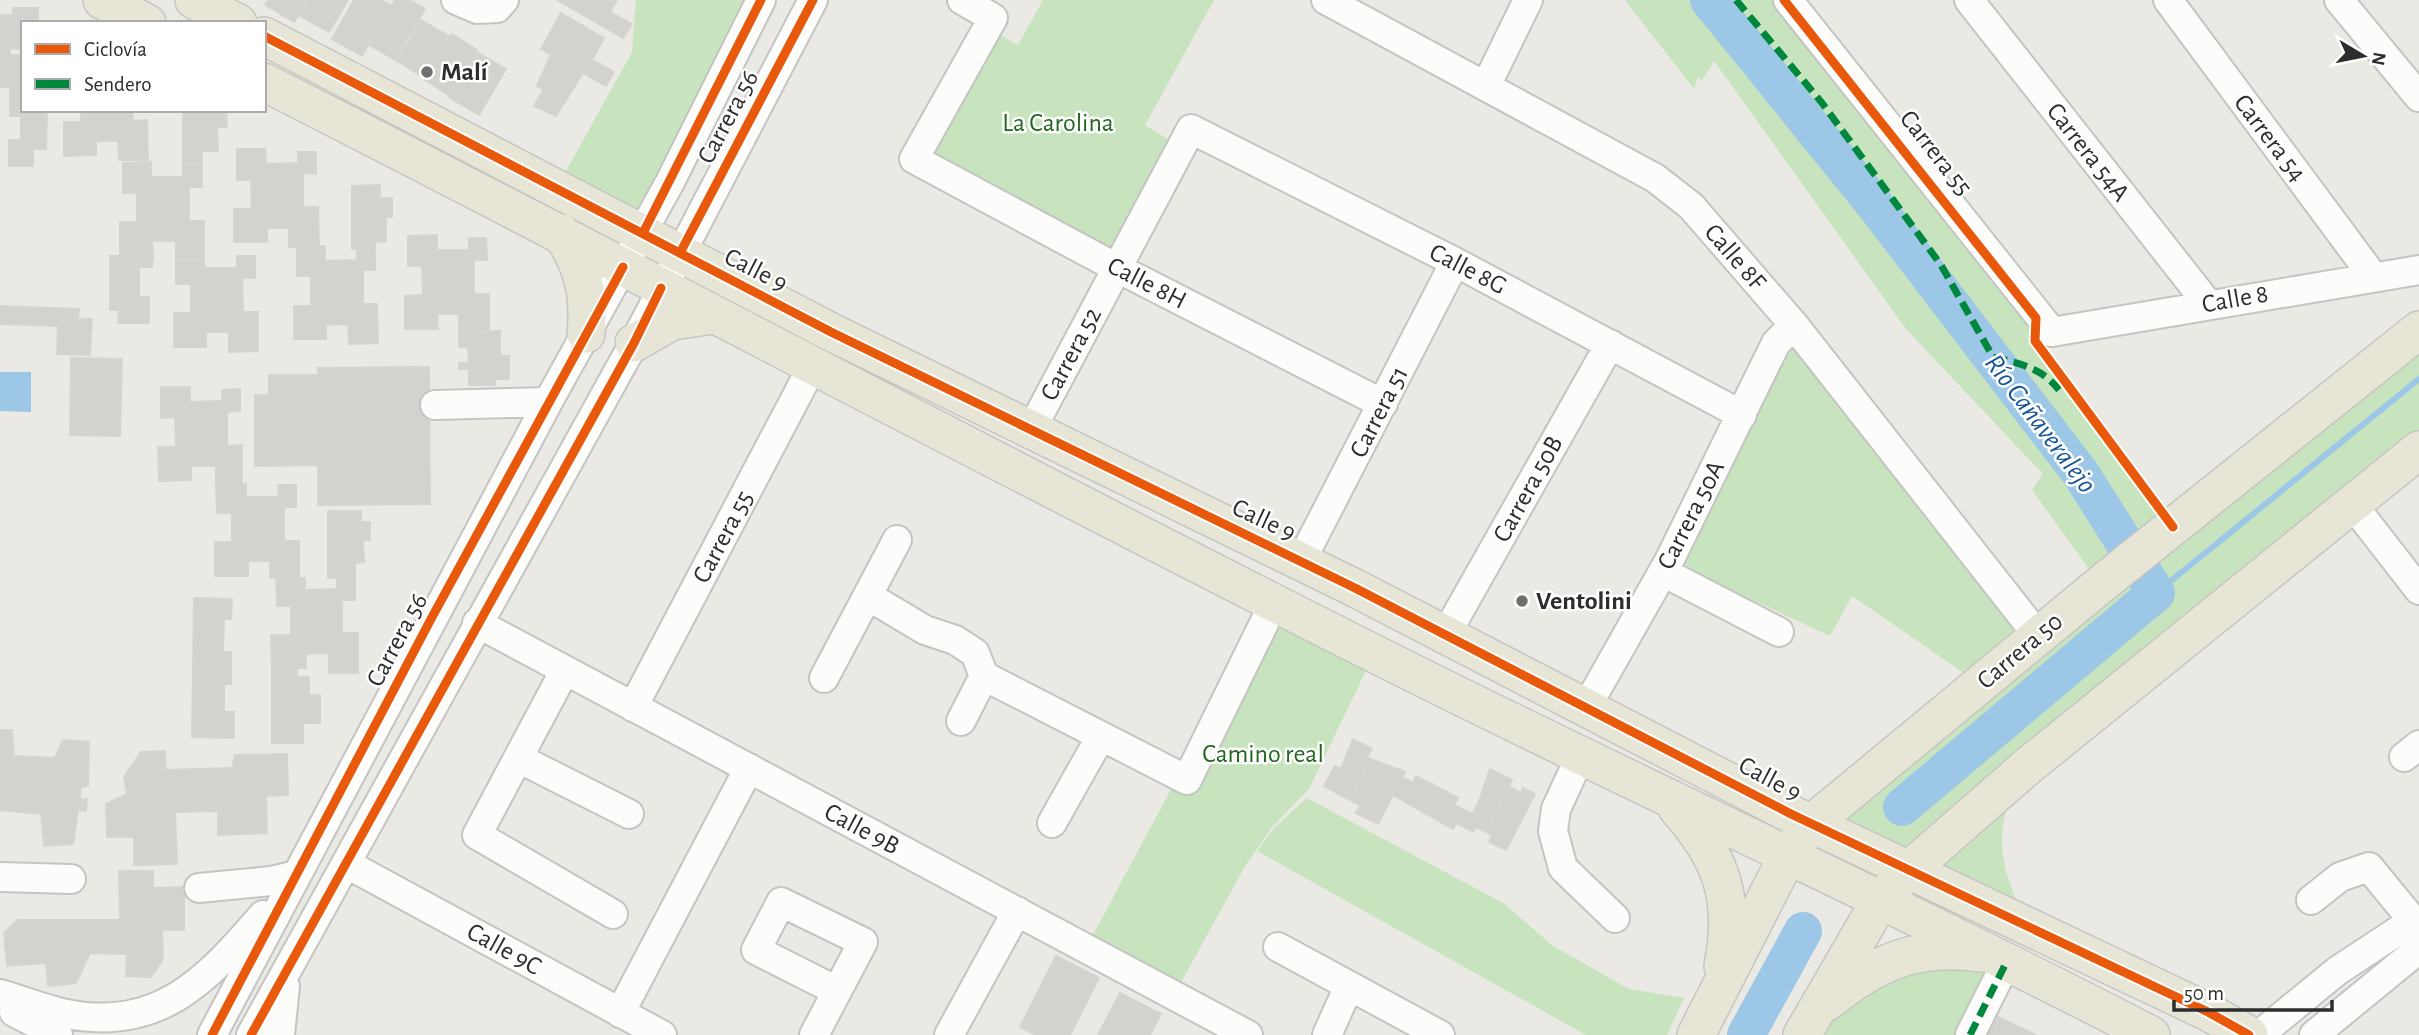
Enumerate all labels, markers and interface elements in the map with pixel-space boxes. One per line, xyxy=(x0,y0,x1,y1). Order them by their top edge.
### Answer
legend xyxy=(21,21,266,112)
north arrow xyxy=(2328,21,2398,91)
text: Ciclovía xyxy=(84,39,147,60)
text: N xyxy=(2368,51,2389,67)
place label: Malí xyxy=(441,59,489,85)
marker: Malí xyxy=(419,64,435,80)
street label: Carrera 56 xyxy=(693,66,763,168)
text: Sendero xyxy=(84,74,152,95)
street label: Carrera 54 xyxy=(2229,90,2311,186)
street label: Carrera 54A xyxy=(2042,98,2134,206)
street label: Carrera 55 xyxy=(1895,106,1977,200)
park label: La Carolina xyxy=(1002,110,1114,136)
street label: Calle 8F xyxy=(1700,219,1771,296)
street label: Calle 8G xyxy=(1425,239,1511,299)
street label: Calle 9 xyxy=(720,243,792,297)
street label: Calle 8H xyxy=(1103,252,1191,314)
street label: Calle 8 xyxy=(2200,280,2270,318)
street label: Carrera 52 xyxy=(1036,303,1106,405)
water label: Río Cañaveralejo xyxy=(1979,349,2101,499)
street label: Carrera 51 xyxy=(1345,362,1413,462)
street label: Carrera 50B xyxy=(1488,432,1568,546)
street label: Carrera 50A xyxy=(1653,456,1729,574)
street label: Carrera 55 xyxy=(688,487,758,587)
street label: Calle 9 xyxy=(1228,494,1300,546)
place label: Ventolini xyxy=(1536,588,1632,614)
street label: Carrera 56 xyxy=(362,589,432,691)
marker: Ventolini xyxy=(1514,593,1530,609)
street label: Carrera 50 xyxy=(1972,608,2068,694)
park label: Camino real xyxy=(1202,741,1324,767)
street label: Calle 9 xyxy=(1734,752,1806,806)
street label: Calle 9B xyxy=(820,799,904,859)
street label: Calle 9C xyxy=(463,918,545,980)
scale bar xyxy=(2174,968,2332,1012)
text: 50 m xyxy=(2184,983,2224,1004)

